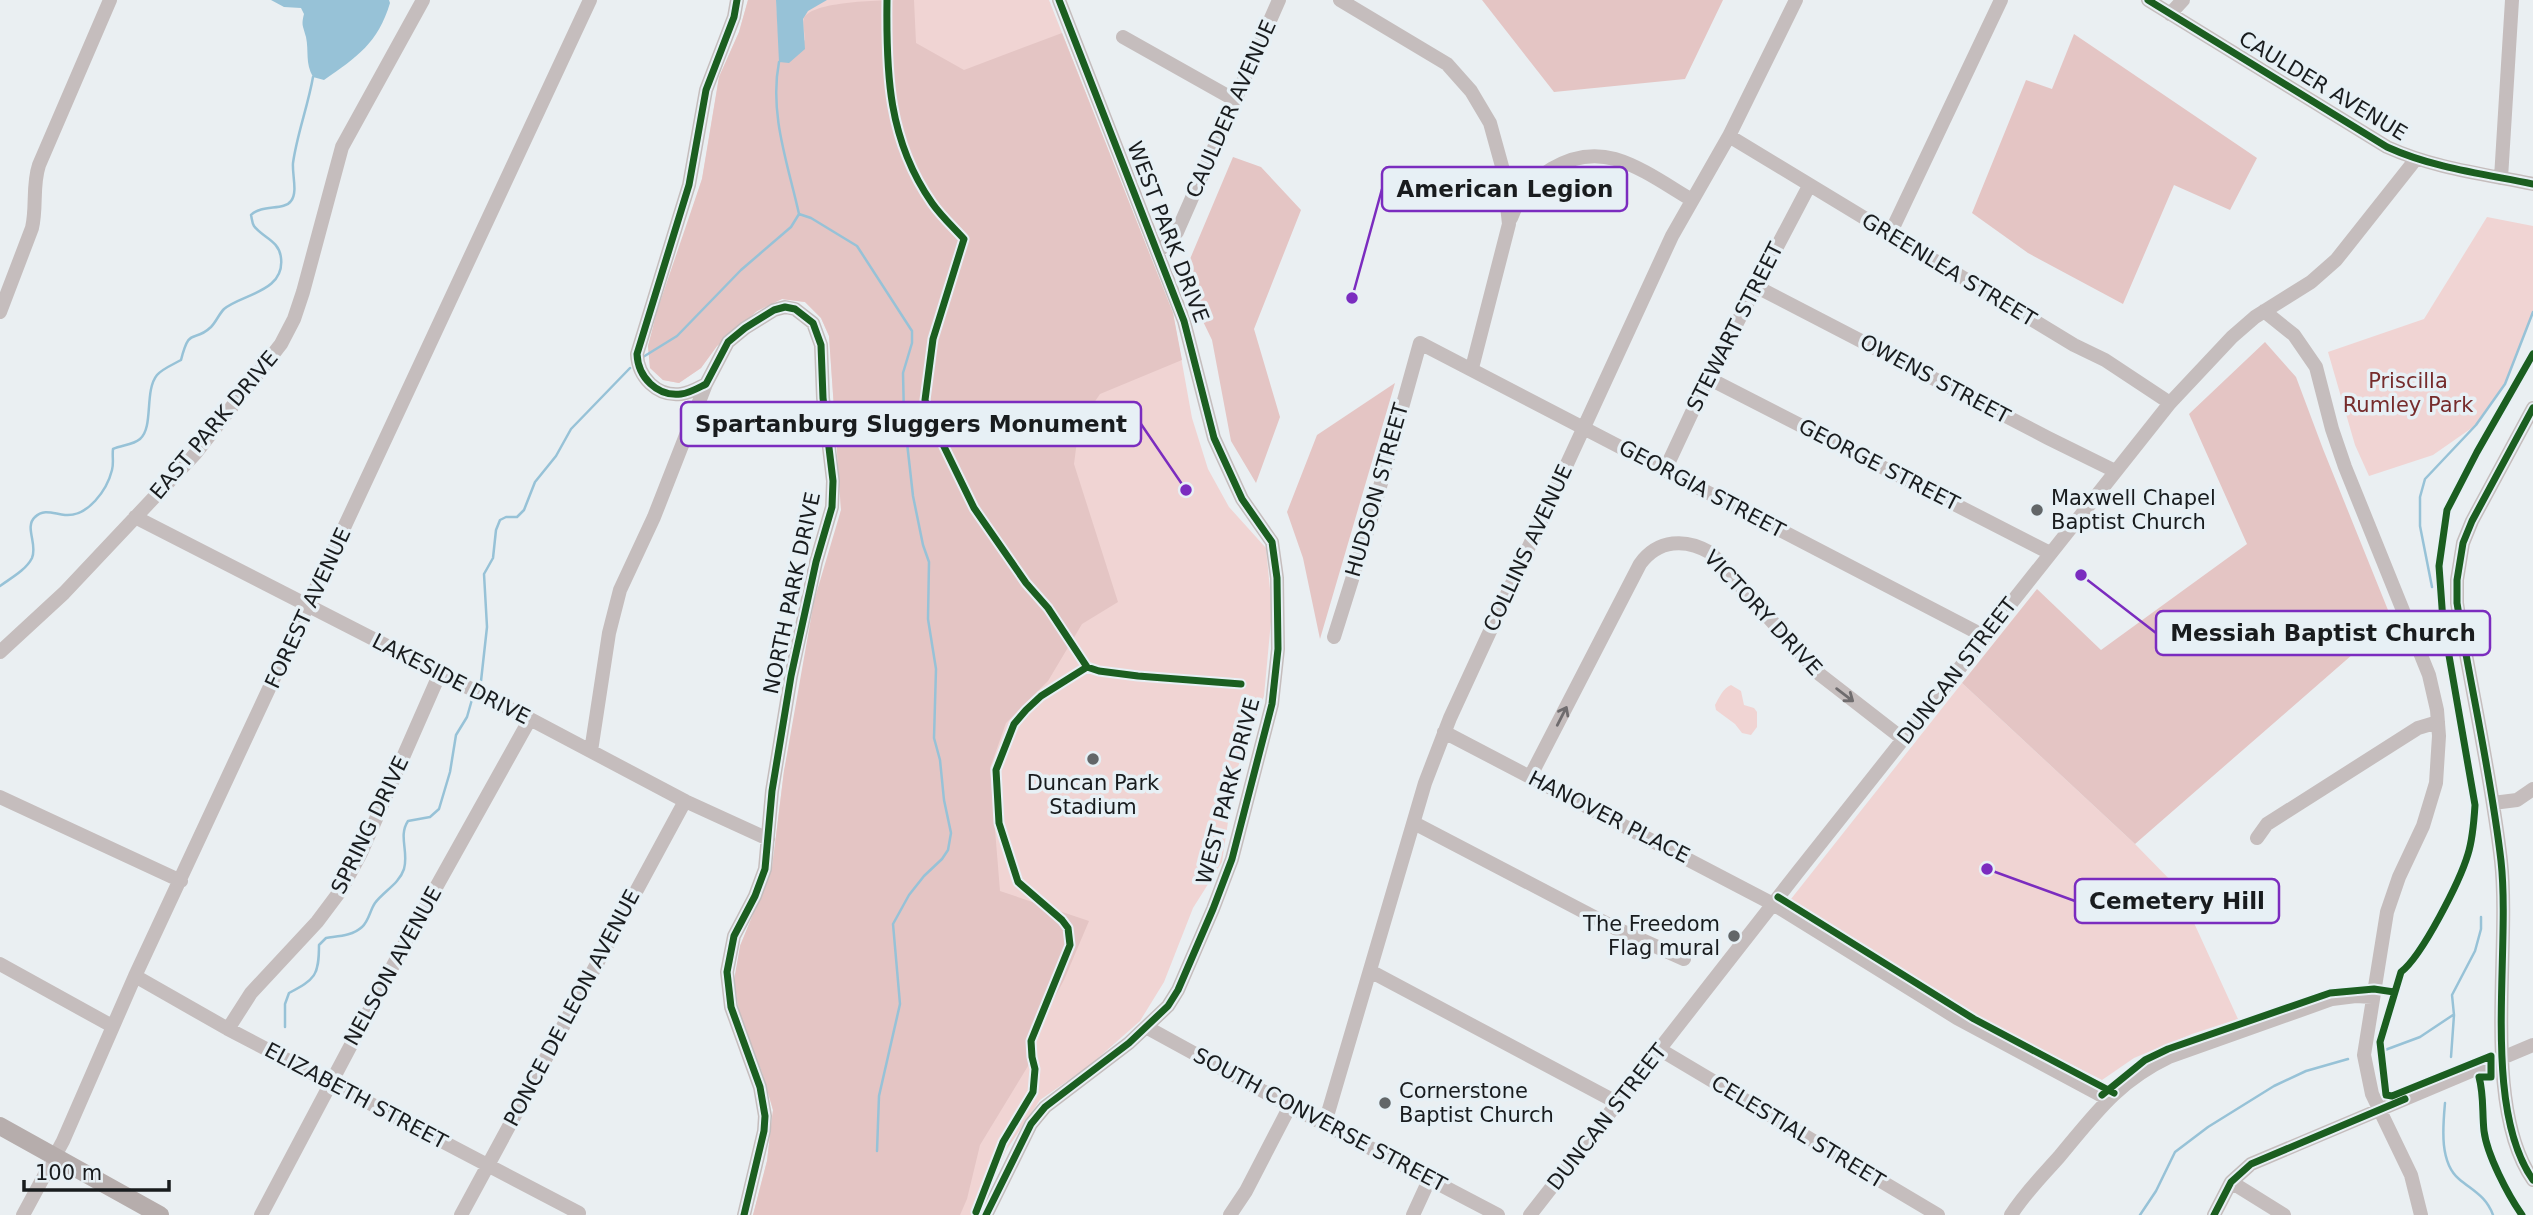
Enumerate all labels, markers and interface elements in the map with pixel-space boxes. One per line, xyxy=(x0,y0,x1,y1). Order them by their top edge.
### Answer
street label: CAULDER AVENUE xyxy=(1181,17,1281,201)
street label: CAULDER AVENUE xyxy=(2235,26,2411,146)
street label: WEST PARK DRIVE xyxy=(1122,138,1214,326)
callout: American Legion xyxy=(1382,167,1627,211)
text: American Legion xyxy=(1397,176,1613,202)
street label: GREENLEA STREET xyxy=(1857,208,2041,332)
street label: STEWART STREET xyxy=(1682,238,1788,415)
street label: OWENS STREET xyxy=(1856,329,2014,429)
street label: EAST PARK DRIVE xyxy=(145,346,283,504)
park label: Priscilla Rumley Park xyxy=(2343,369,2474,417)
street label: HUDSON STREET xyxy=(1341,400,1413,580)
callout: Spartanburg Sluggers Monument xyxy=(681,402,1141,446)
text: Spartanburg Sluggers Monument xyxy=(695,411,1127,437)
street label: GEORGE STREET xyxy=(1795,414,1963,516)
street label: GEORGIA STREET xyxy=(1615,435,1789,543)
street label: COLLINS AVENUE xyxy=(1479,461,1577,635)
place label: Maxwell Chapel Baptist Church xyxy=(2051,486,2216,534)
street label: NORTH PARK DRIVE xyxy=(759,490,825,696)
marker: Maxwell Chapel Baptist Church xyxy=(2029,502,2045,518)
street label: FOREST AVENUE xyxy=(260,524,356,692)
street label: VICTORY DRIVE xyxy=(1699,546,1827,680)
street label: DUNCAN STREET xyxy=(1893,593,2022,749)
callout: Messiah Baptist Church xyxy=(2156,611,2490,655)
text: Messiah Baptist Church xyxy=(2170,620,2476,646)
street label: LAKESIDE DRIVE xyxy=(368,629,534,729)
one-way arrow xyxy=(1836,688,1854,703)
street label: WEST PARK DRIVE xyxy=(1192,695,1264,887)
one-way arrow xyxy=(1555,706,1569,727)
marker: Duncan Park Stadium xyxy=(1085,751,1101,767)
street label: SPRING DRIVE xyxy=(326,752,414,898)
street label: HANOVER PLACE xyxy=(1524,766,1694,868)
place label: Duncan Park Stadium xyxy=(1027,771,1160,819)
callout: Cemetery Hill xyxy=(2075,879,2279,923)
street label: NELSON AVENUE xyxy=(339,882,447,1050)
street label: PONCE DE LEON AVENUE xyxy=(499,886,645,1130)
text: Cemetery Hill xyxy=(2089,888,2265,914)
place label: The Freedom Flag mural xyxy=(1582,912,1720,960)
marker: The Freedom Flag mural xyxy=(1726,928,1742,944)
street label: ELIZABETH STREET xyxy=(261,1038,451,1154)
street label: DUNCAN STREET xyxy=(1543,1039,1672,1195)
street label: SOUTH CONVERSE STREET xyxy=(1189,1043,1451,1197)
street label: CELESTIAL STREET xyxy=(1707,1071,1889,1193)
place label: Cornerstone Baptist Church xyxy=(1399,1079,1554,1127)
marker: Cornerstone Baptist Church xyxy=(1377,1095,1393,1111)
scale bar xyxy=(24,1148,170,1192)
text: 100 m xyxy=(35,1161,102,1185)

